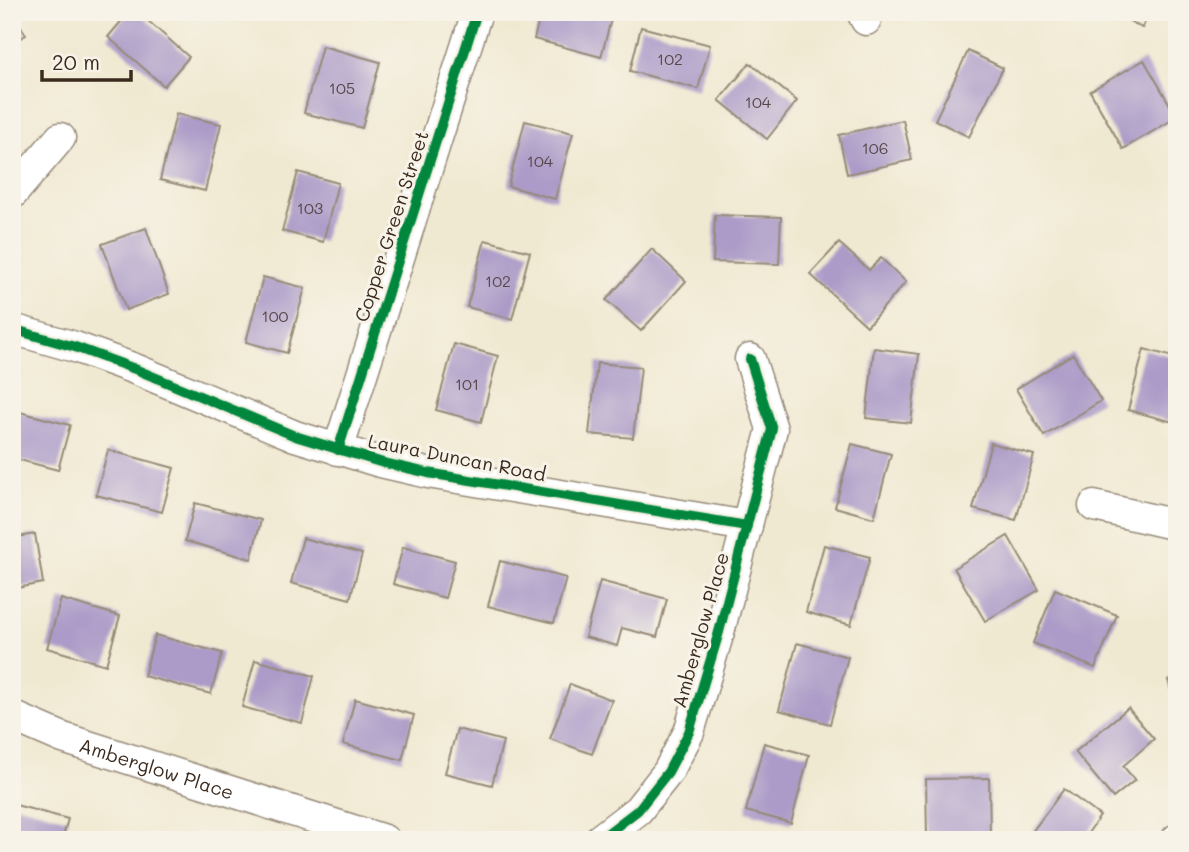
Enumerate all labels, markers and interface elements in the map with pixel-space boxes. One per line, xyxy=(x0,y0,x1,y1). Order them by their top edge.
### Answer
scale bar xyxy=(42,38,131,82)
text: 20 m xyxy=(52,48,100,75)
house number: 102 xyxy=(657,48,683,69)
house number: 105 xyxy=(329,77,355,98)
house number: 104 xyxy=(745,91,772,112)
street label: Copper Green Street xyxy=(348,127,434,325)
house number: 106 xyxy=(862,137,888,158)
house number: 104 xyxy=(527,150,554,171)
house number: 103 xyxy=(297,197,323,218)
house number: 102 xyxy=(485,270,511,291)
house number: 100 xyxy=(262,305,289,326)
house number: 101 xyxy=(455,373,479,394)
street label: Laura Duncan Road xyxy=(366,427,548,487)
street label: Amberglow Place xyxy=(666,549,734,711)
street label: Amberglow Place xyxy=(76,732,237,804)

